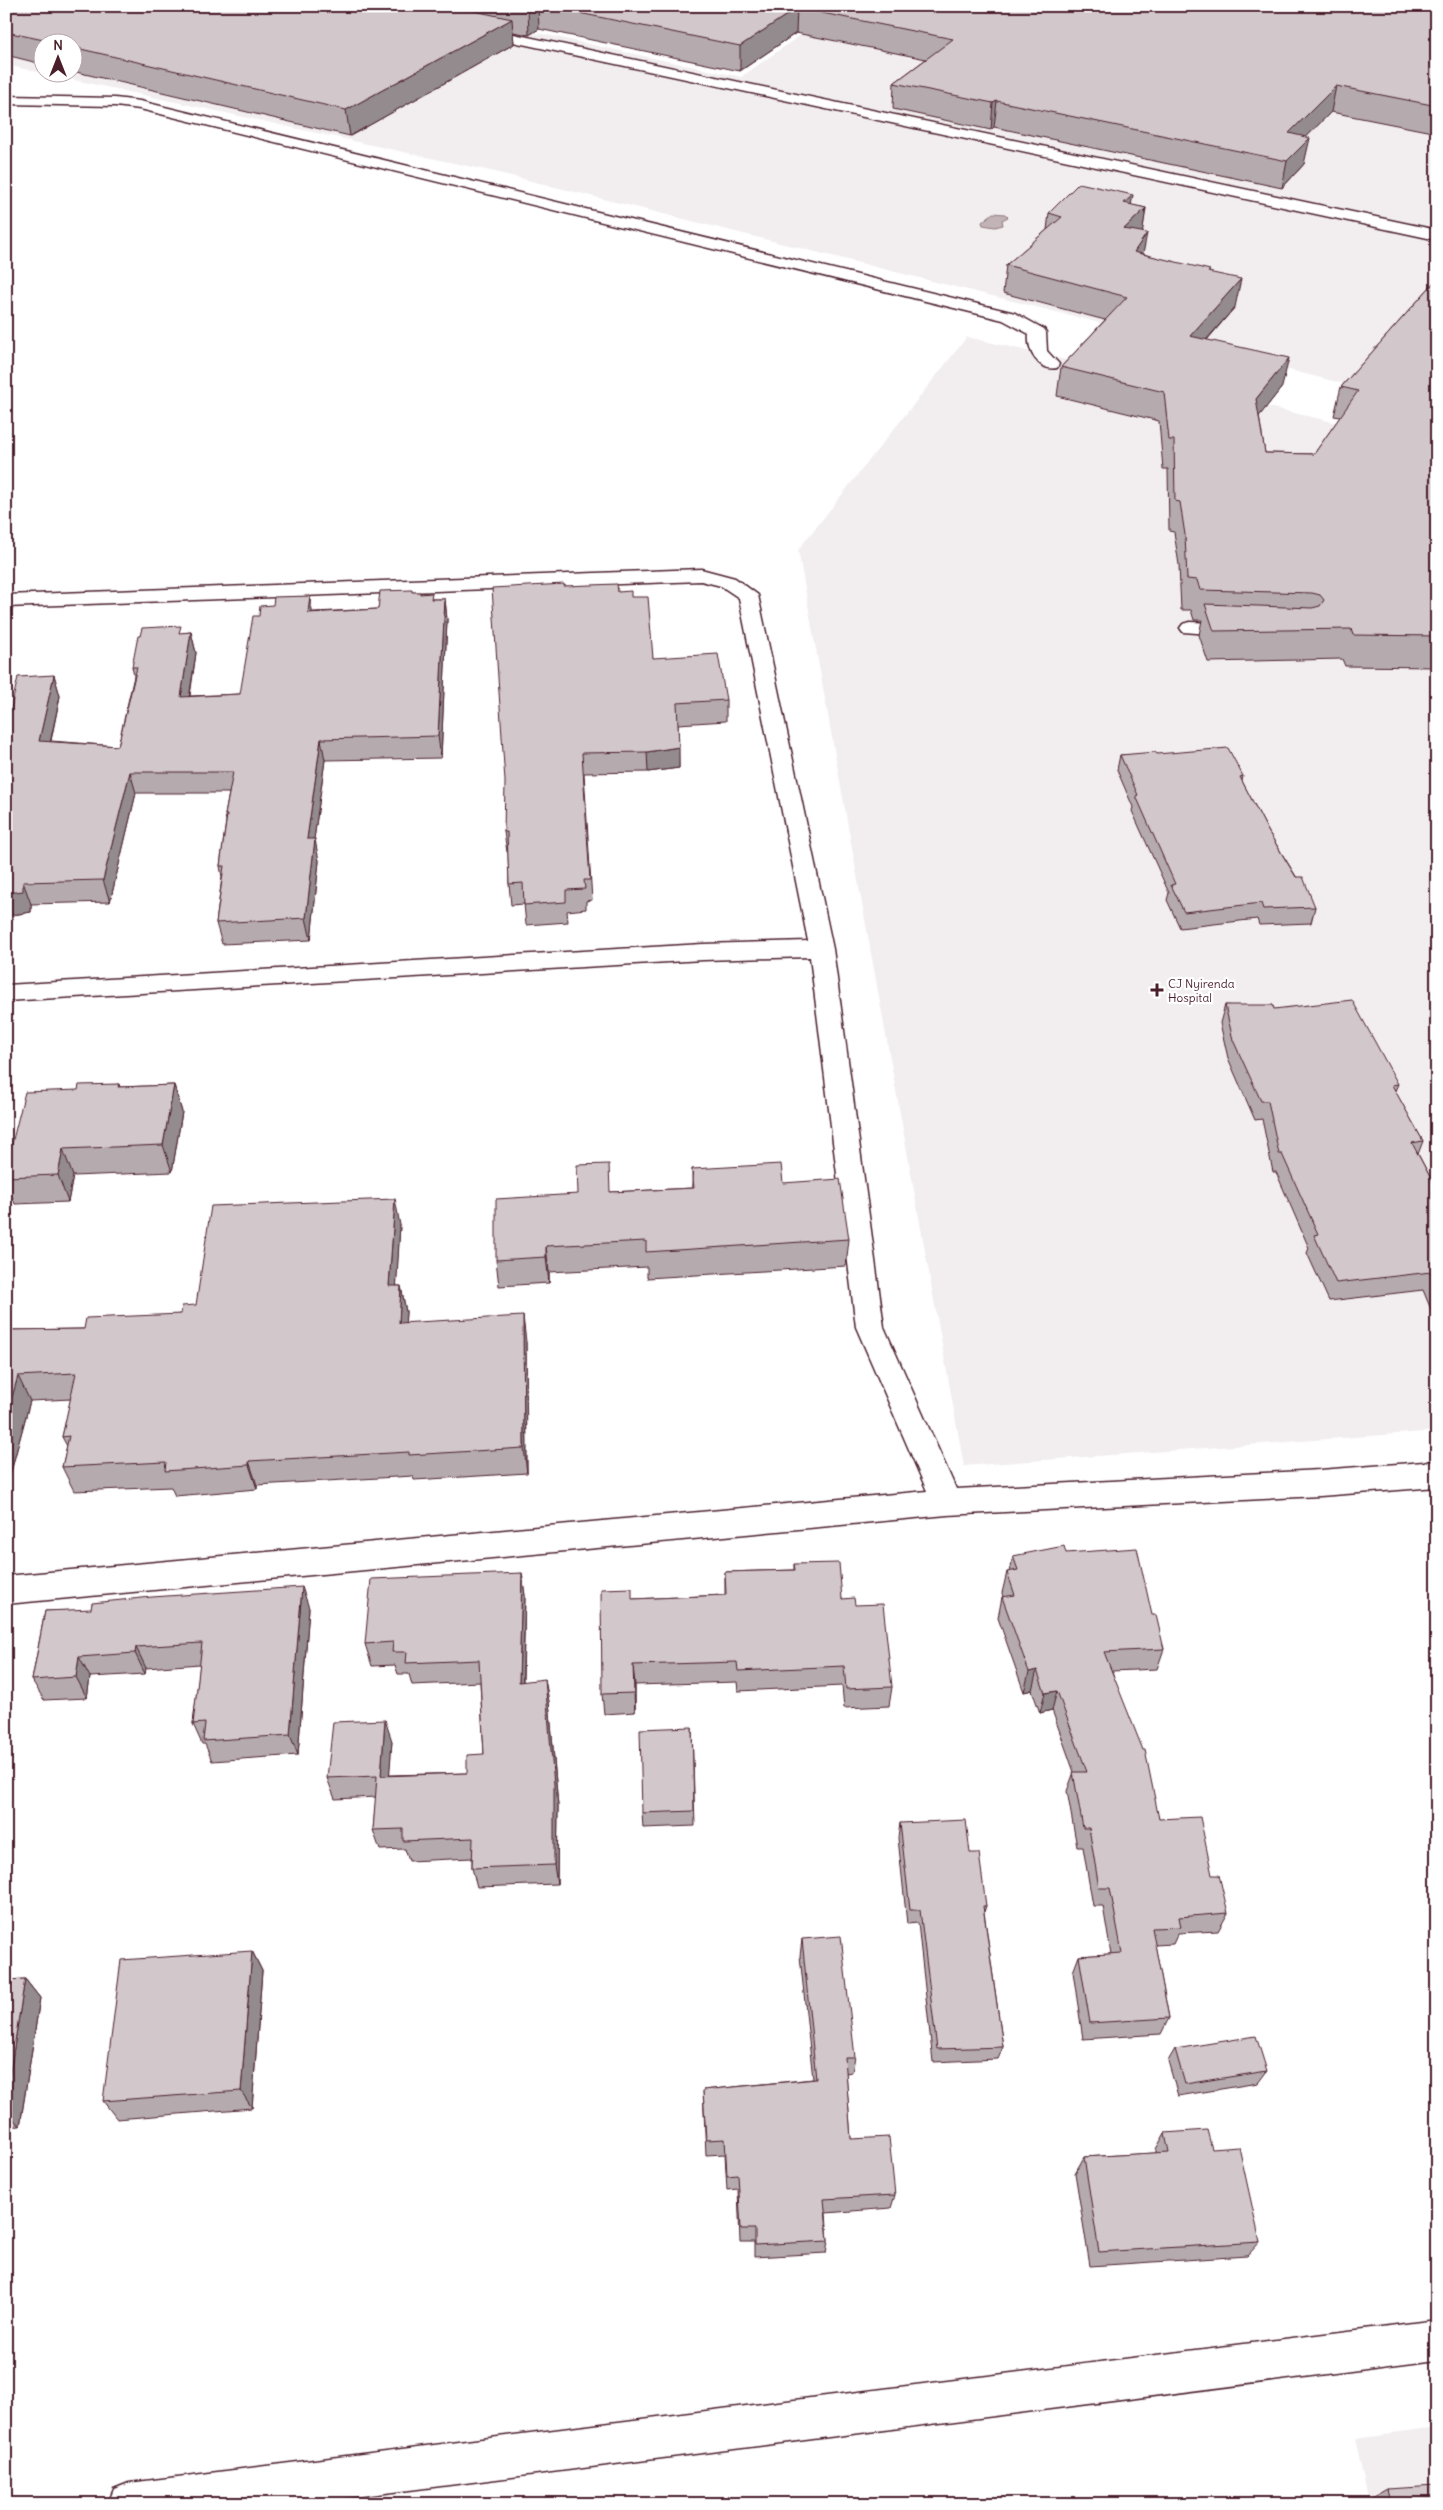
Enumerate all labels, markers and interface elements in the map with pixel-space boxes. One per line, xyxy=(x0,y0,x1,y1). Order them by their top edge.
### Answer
north arrow xyxy=(32,32,82,82)
text: N xyxy=(53,36,63,54)
place label: CJ Nyirenda Hospital xyxy=(1168,976,1235,1005)
marker: CJ Nyirenda Hospital xyxy=(1150,983,1164,997)

